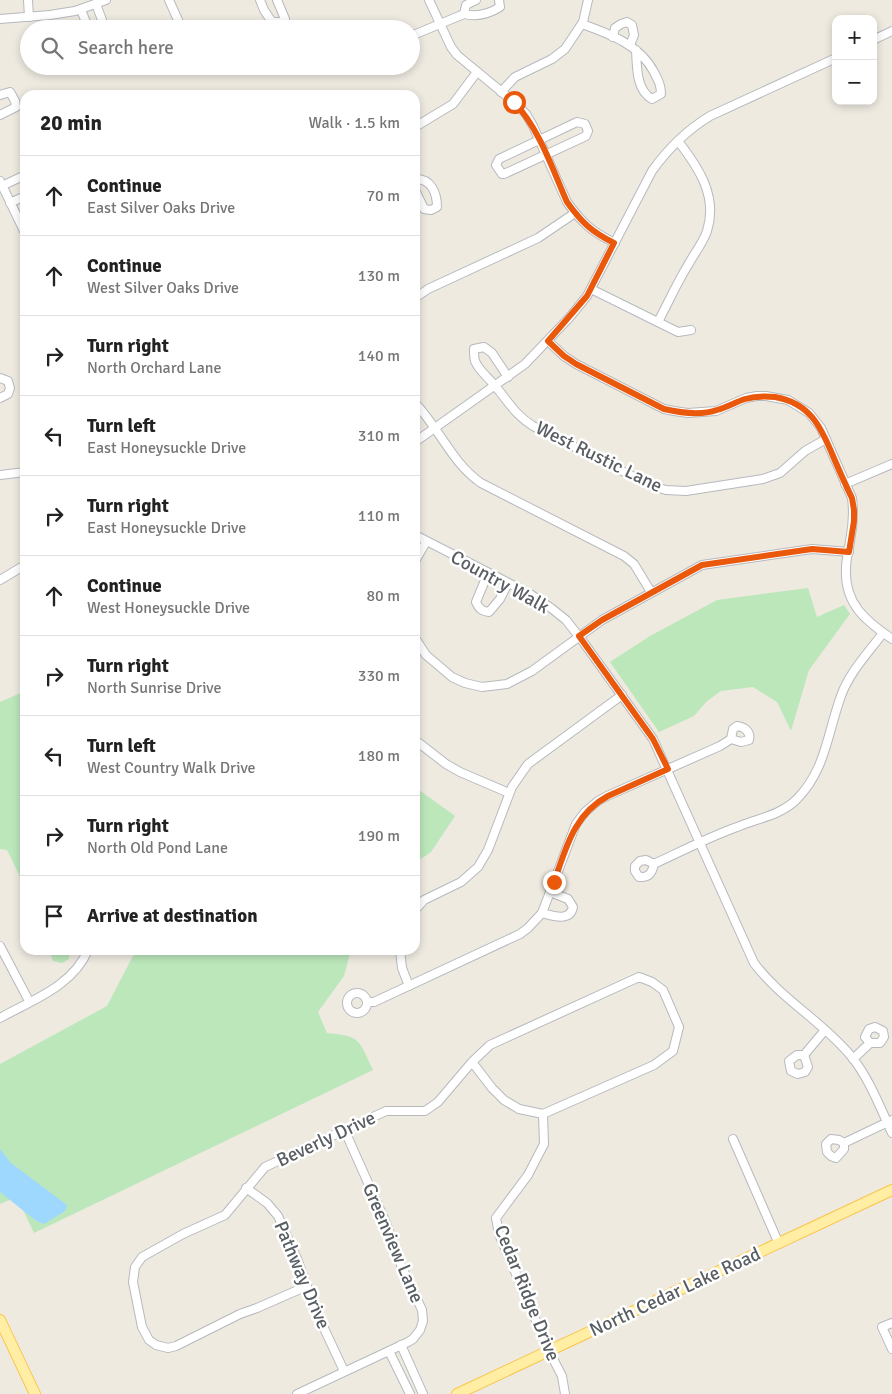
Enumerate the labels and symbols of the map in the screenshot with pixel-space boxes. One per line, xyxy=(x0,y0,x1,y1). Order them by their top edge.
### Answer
route start xyxy=(503,91,526,114)
street label: West Rustic Lane xyxy=(532,416,666,498)
street label: Country Walk xyxy=(446,545,554,619)
route end xyxy=(543,871,566,894)
street label: Beverly Drive xyxy=(273,1106,379,1172)
street label: Greenview Lane xyxy=(357,1179,429,1307)
street label: Pathway Drive xyxy=(268,1217,336,1333)
street label: Cedar Ridge Drive xyxy=(489,1221,565,1365)
street label: North Cedar Lake Road xyxy=(586,1242,764,1342)

